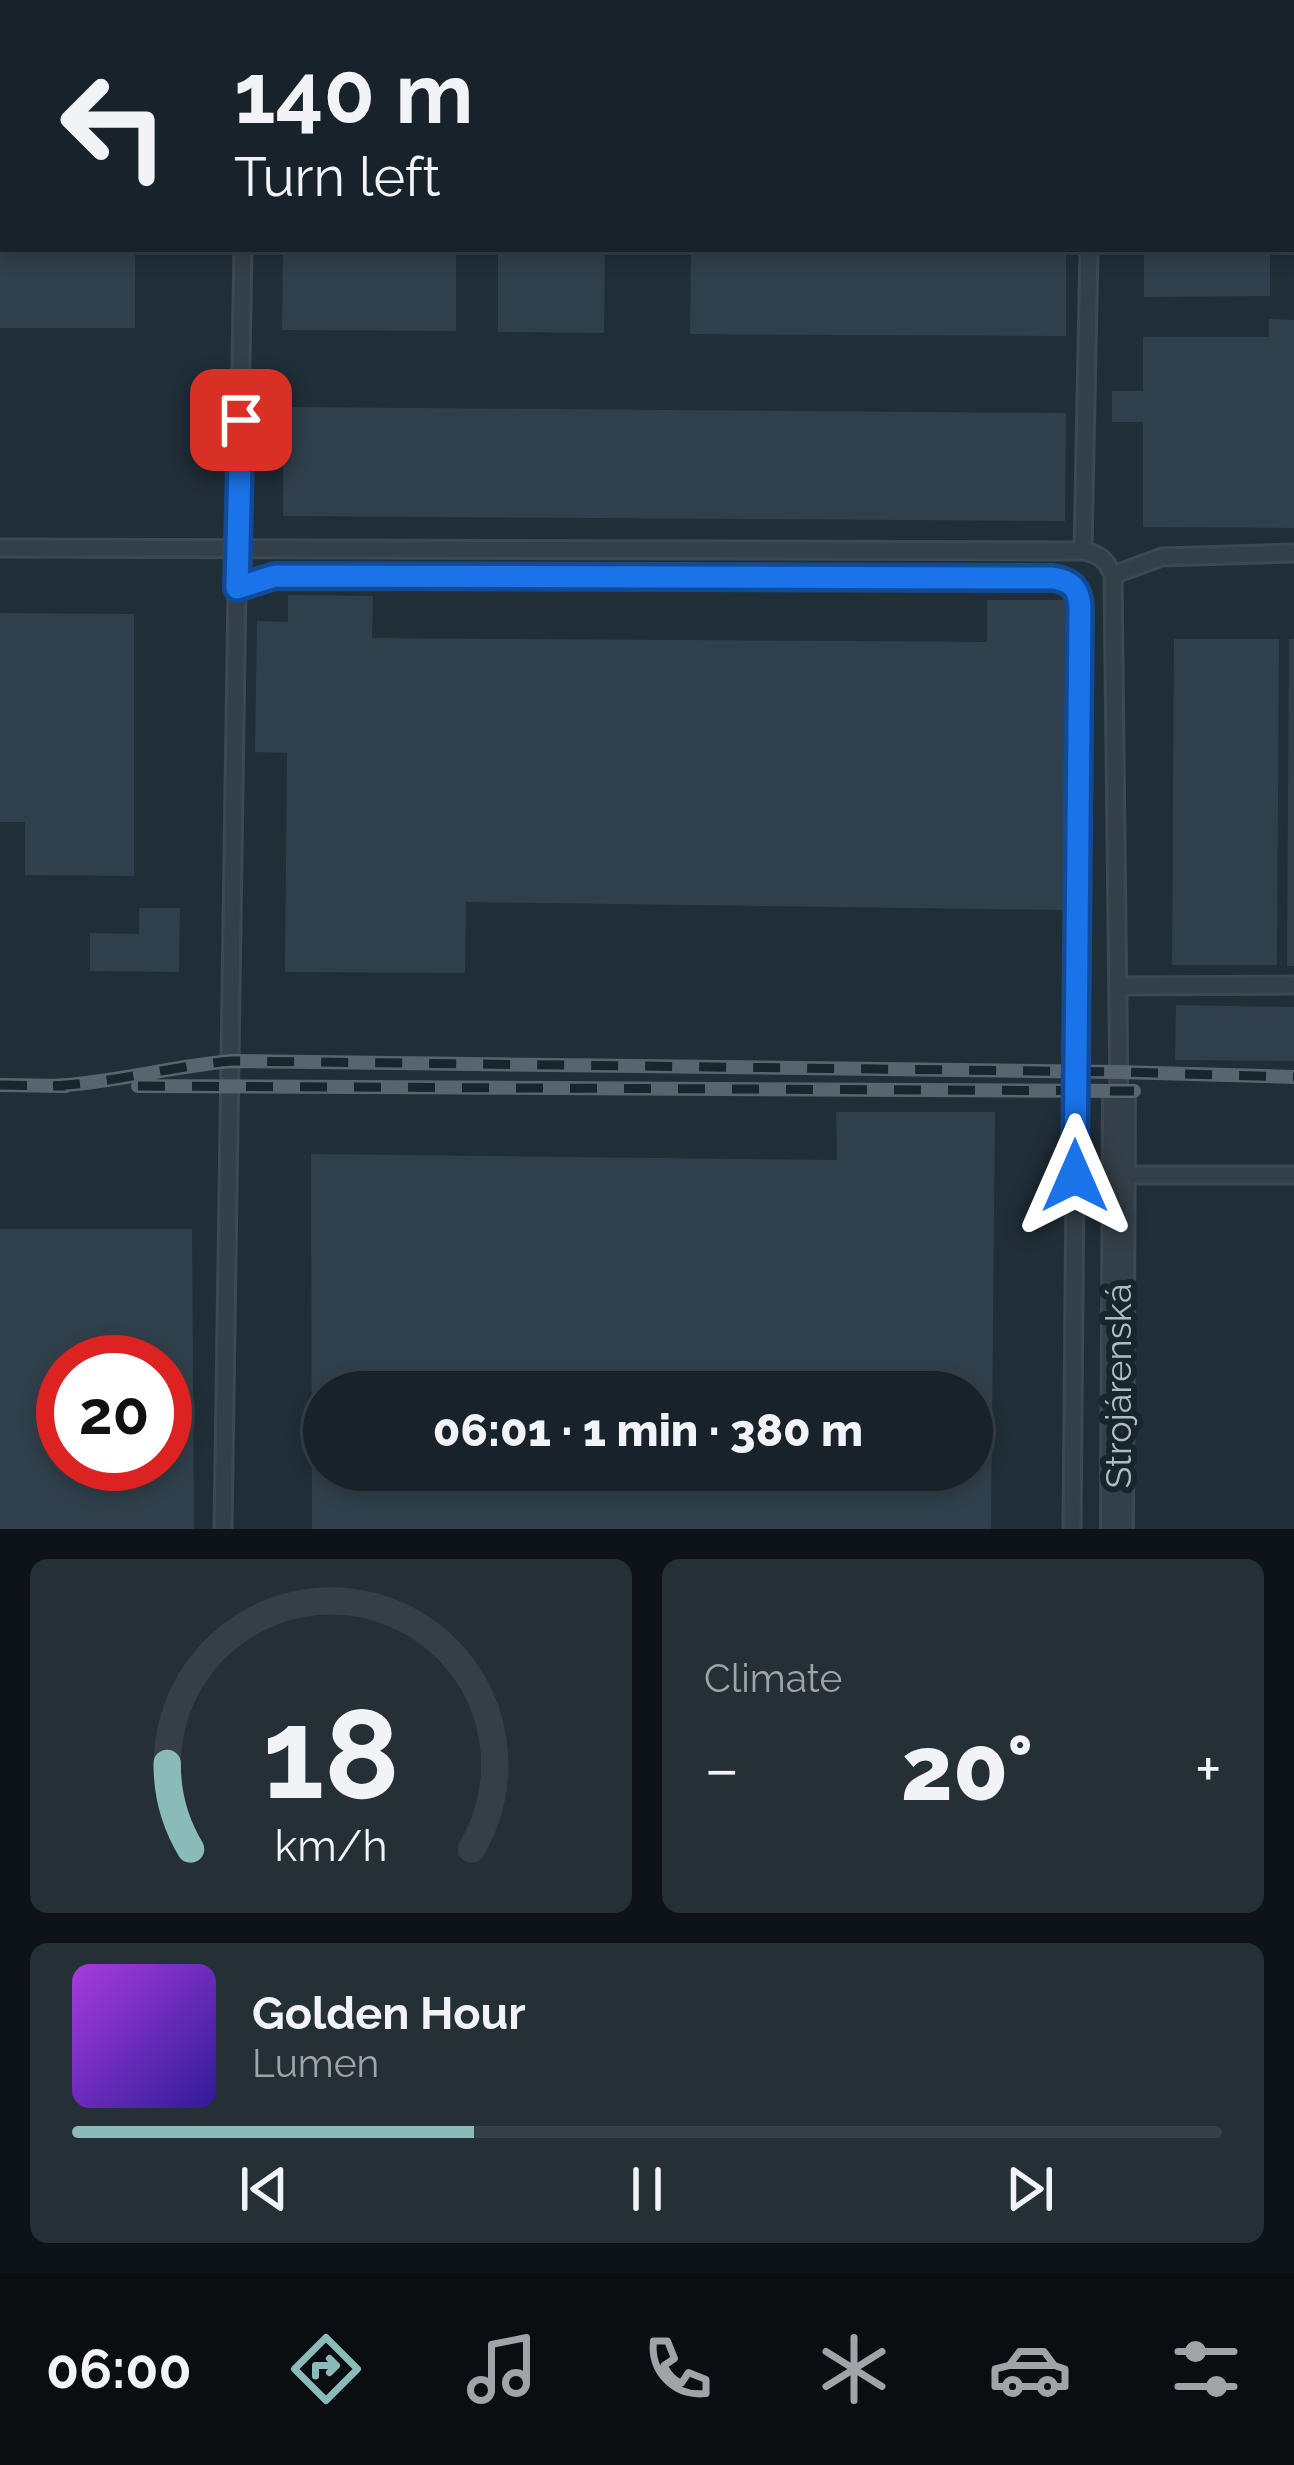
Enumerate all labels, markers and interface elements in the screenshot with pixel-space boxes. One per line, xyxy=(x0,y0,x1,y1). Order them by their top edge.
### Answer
text: 140 m xyxy=(234,44,473,143)
icon: left xyxy=(36,48,192,204)
text: Turn left xyxy=(234,145,441,209)
pin xyxy=(190,369,292,471)
icon: arrive xyxy=(208,387,274,453)
position arrow xyxy=(1012,1113,1138,1239)
street label: Strojárenská xyxy=(1097,1284,1139,1488)
speed limit sign: 20 xyxy=(36,1335,192,1491)
text: 06:01 · 1 min · 380 m xyxy=(433,1404,863,1457)
text: Climate xyxy=(704,1655,842,1701)
text: 18 xyxy=(262,1681,400,1827)
text: 20° xyxy=(901,1715,1033,1821)
text: − xyxy=(704,1730,740,1807)
text: + xyxy=(1195,1730,1222,1807)
text: km/h xyxy=(274,1821,388,1871)
text: Golden Hour xyxy=(252,1987,526,2040)
text: Lumen xyxy=(252,2040,379,2086)
icon: previous xyxy=(231,2156,297,2222)
icon: pause xyxy=(614,2156,680,2222)
icon: next xyxy=(997,2156,1063,2222)
icon: directions xyxy=(284,2327,368,2411)
icon: music xyxy=(460,2327,544,2411)
icon: phone xyxy=(636,2327,720,2411)
icon: climate xyxy=(812,2327,896,2411)
icon: car xyxy=(988,2327,1072,2411)
icon: filters xyxy=(1164,2327,1248,2411)
text: 06:00 xyxy=(46,2337,192,2401)

